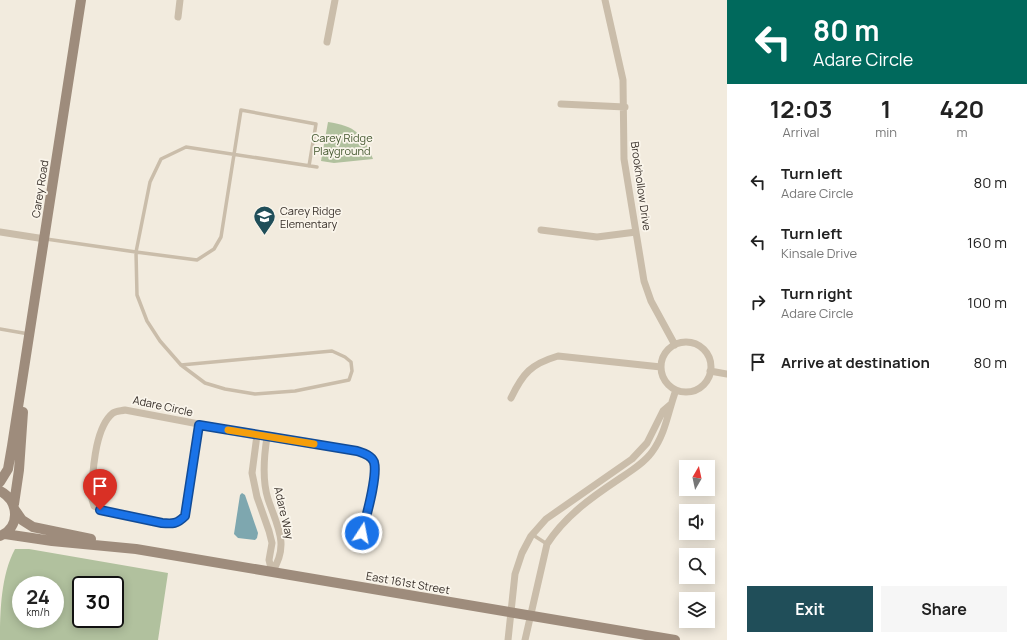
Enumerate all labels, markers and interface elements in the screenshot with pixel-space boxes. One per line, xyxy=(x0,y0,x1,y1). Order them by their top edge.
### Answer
text: 80 m xyxy=(813,11,879,49)
icon: left xyxy=(747,16,799,68)
text: Adare Circle xyxy=(813,47,913,71)
text: 12:03 xyxy=(770,92,832,125)
text: 1 xyxy=(881,92,891,125)
text: 420 xyxy=(940,92,984,125)
text: Arrival xyxy=(783,123,820,141)
text: min xyxy=(875,123,897,141)
text: m xyxy=(956,123,967,141)
park label: Carey Ridge Playground xyxy=(311,130,373,158)
street label: Brookhollow Drive xyxy=(628,140,655,232)
street label: Carey Road xyxy=(28,159,51,219)
text: Turn left xyxy=(781,163,843,184)
icon: left xyxy=(747,171,769,193)
text: 80 m xyxy=(973,172,1007,193)
text: Adare Circle xyxy=(781,184,853,202)
place label: Carey Ridge Elementary xyxy=(280,203,342,231)
school or university icon: Carey Ridge Elementary xyxy=(251,204,277,237)
text: Turn left xyxy=(781,223,843,244)
icon: left xyxy=(747,231,769,253)
text: 160 m xyxy=(967,232,1007,253)
text: Kinsale Drive xyxy=(781,244,857,262)
text: Turn right xyxy=(781,283,852,304)
icon: right xyxy=(747,291,769,313)
text: 100 m xyxy=(967,292,1007,313)
text: Adare Circle xyxy=(781,304,853,322)
icon: arrive xyxy=(747,351,769,373)
text: Arrive at destination xyxy=(781,352,930,373)
text: 80 m xyxy=(973,352,1007,373)
street label: Adare Circle xyxy=(132,392,195,419)
north arrow xyxy=(679,460,715,496)
map controls xyxy=(679,460,715,628)
pin xyxy=(83,469,117,510)
icon: arrive xyxy=(89,475,111,497)
street label: Adare Way xyxy=(271,485,298,541)
button: sound xyxy=(679,504,715,540)
position arrow xyxy=(341,512,383,554)
button: search xyxy=(679,548,715,584)
street label: East 161st Street xyxy=(365,568,451,597)
speed limit sign: 30 xyxy=(72,576,124,628)
text: 24 xyxy=(26,583,50,610)
button: Exit xyxy=(747,586,873,632)
button: Share xyxy=(881,586,1007,632)
button: layers xyxy=(679,592,715,628)
text: km/h xyxy=(26,605,50,619)

